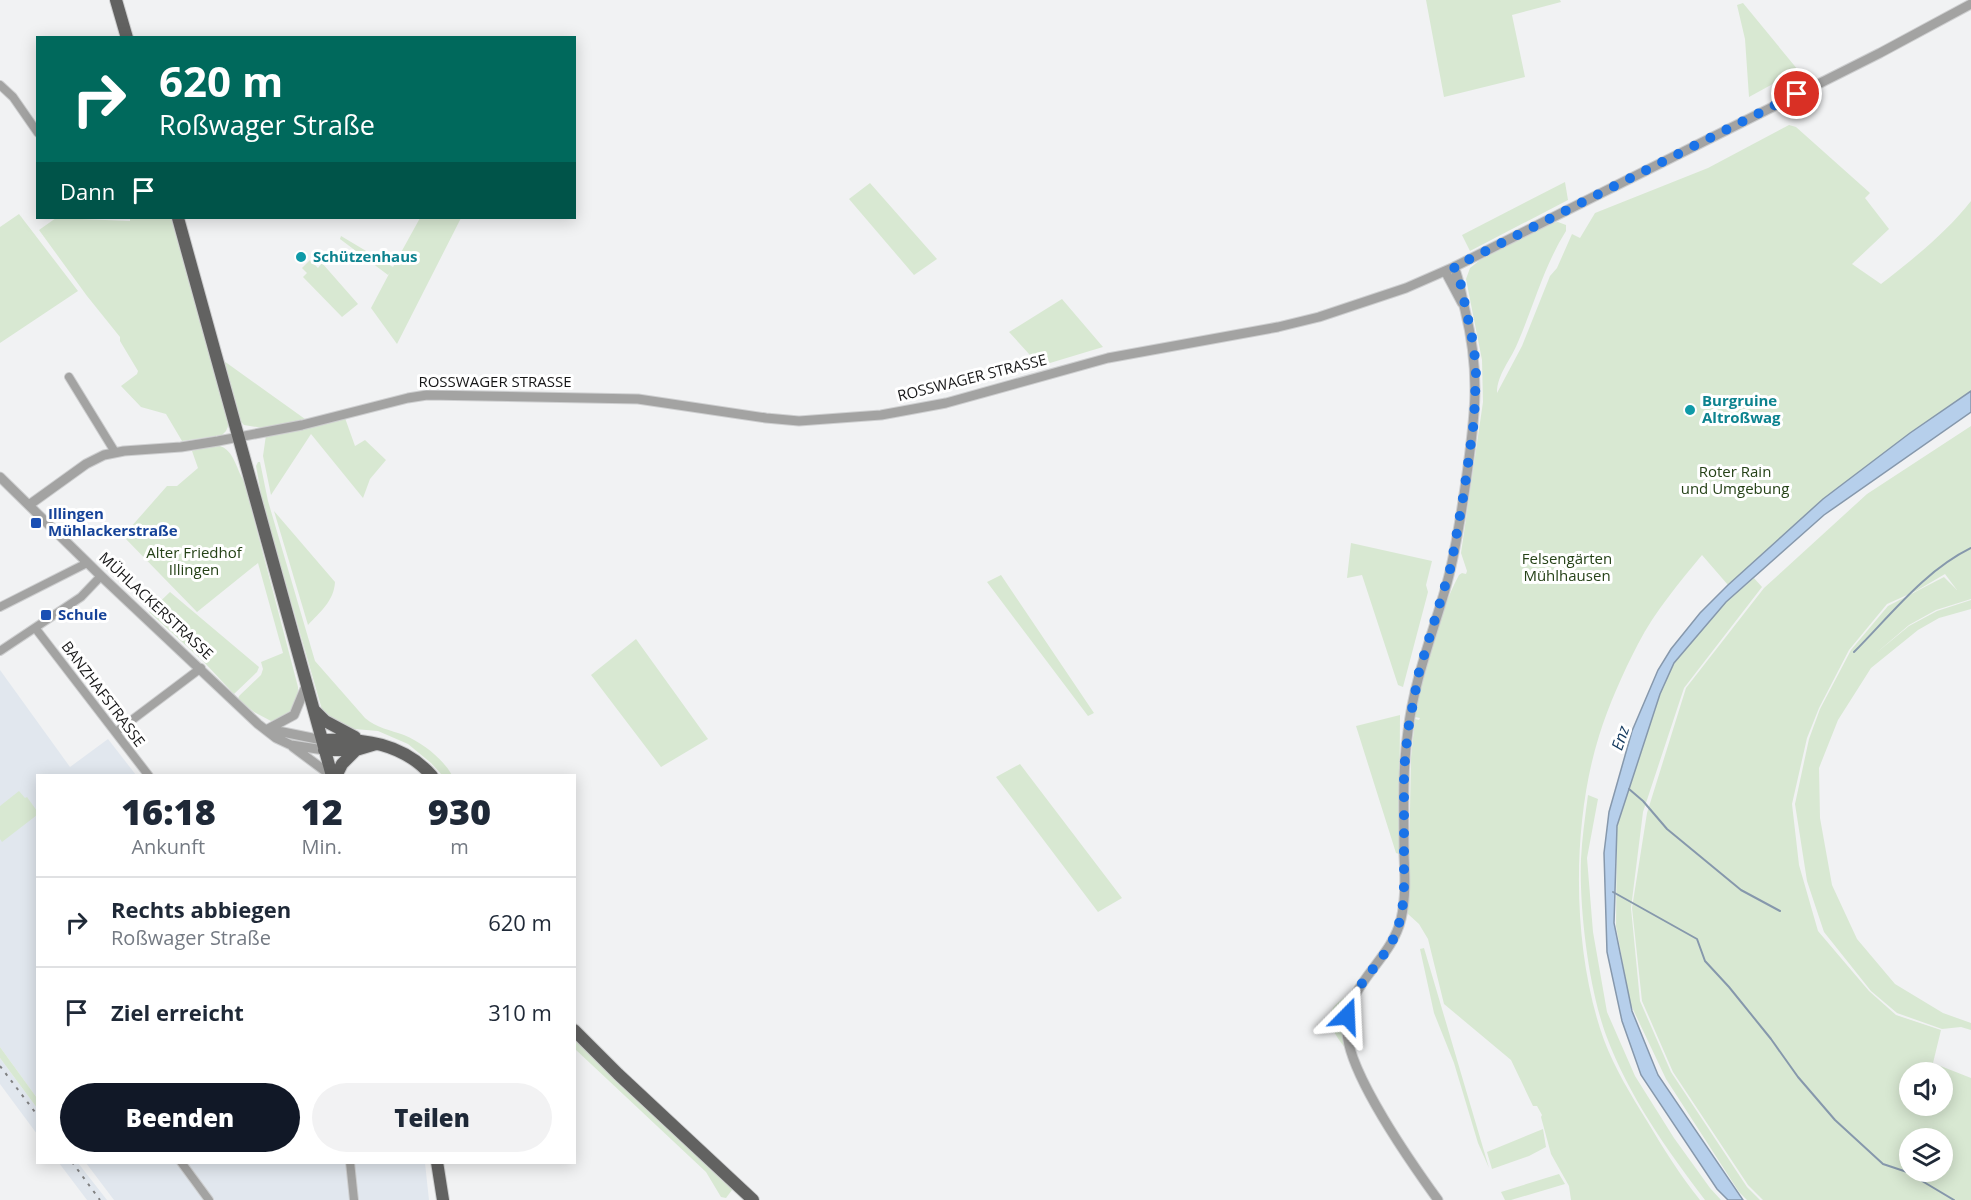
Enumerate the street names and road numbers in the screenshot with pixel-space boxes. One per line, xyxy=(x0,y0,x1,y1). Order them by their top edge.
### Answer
street label: ROSSWAGER STRASSE xyxy=(895,349,1048,405)
street label: ROSSWAGER STRASSE xyxy=(418,371,572,391)
street label: MÜHLACKERSTRASSE xyxy=(95,547,218,663)
street label: BANZHAFSTRASSE xyxy=(57,637,150,750)

